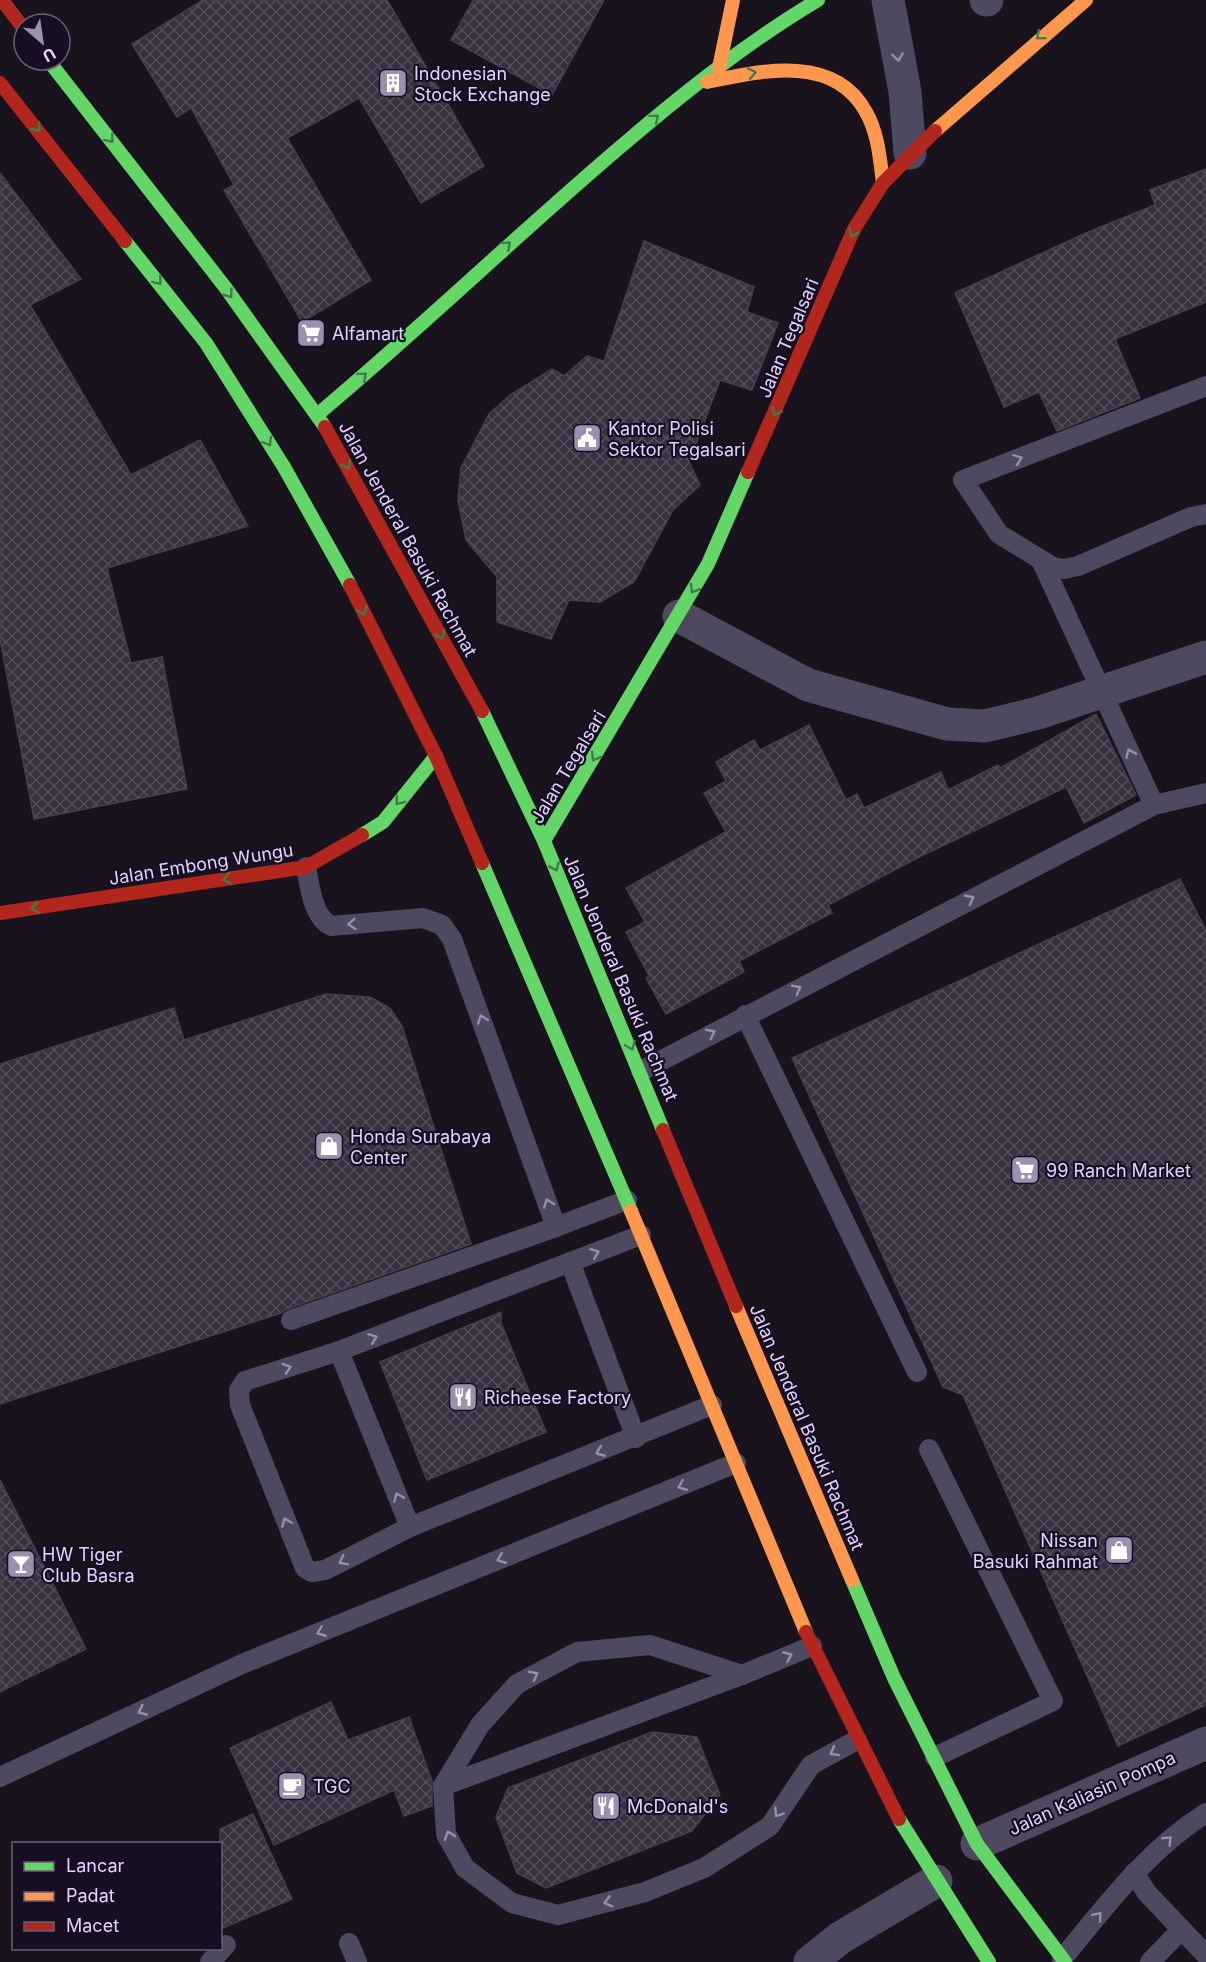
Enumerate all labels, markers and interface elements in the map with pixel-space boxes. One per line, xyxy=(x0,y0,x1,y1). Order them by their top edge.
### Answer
north arrow xyxy=(12,12,72,72)
one-way arrow xyxy=(1036,29,1047,40)
text: U xyxy=(39,44,59,67)
one-way arrow xyxy=(892,53,904,62)
place label: Indonesian Stock Exchange xyxy=(414,63,551,105)
building icon: Indonesian Stock Exchange xyxy=(377,67,409,99)
one-way arrow xyxy=(747,67,756,79)
one-way arrow xyxy=(648,114,659,125)
one-way arrow xyxy=(29,121,40,132)
one-way arrow xyxy=(103,132,114,143)
one-way arrow xyxy=(849,226,860,237)
one-way arrow xyxy=(500,241,511,252)
one-way arrow xyxy=(150,274,161,285)
street label: Jalan Tegalsari xyxy=(753,275,823,401)
one-way arrow xyxy=(222,287,233,298)
supermarket icon: Alfamart xyxy=(295,317,327,349)
place label: Alfamart xyxy=(332,323,404,344)
one-way arrow xyxy=(356,373,367,384)
one-way arrow xyxy=(771,406,783,417)
street label: Jalan Jenderal Basuki Rachmat xyxy=(334,418,482,660)
place label: Kantor Polisi Sektor Tegalsari xyxy=(608,418,746,460)
public building icon: Kantor Polisi Sektor Tegalsari xyxy=(571,422,603,454)
one-way arrow xyxy=(260,435,271,446)
one-way arrow xyxy=(1012,453,1022,466)
one-way arrow xyxy=(339,459,351,469)
one-way arrow xyxy=(690,583,702,593)
one-way arrow xyxy=(356,605,368,616)
one-way arrow xyxy=(434,629,445,640)
street label: Jalan Tegalsari xyxy=(526,707,610,827)
one-way arrow xyxy=(1125,748,1137,759)
one-way arrow xyxy=(591,751,602,761)
one-way arrow xyxy=(396,794,407,805)
street label: Jalan Embong Wungu xyxy=(107,839,295,889)
street label: Jalan Jenderal Basuki Rachmat xyxy=(559,852,683,1104)
one-way arrow xyxy=(548,861,560,872)
one-way arrow xyxy=(223,872,232,884)
one-way arrow xyxy=(964,895,975,907)
one-way arrow xyxy=(30,901,39,913)
one-way arrow xyxy=(347,917,357,930)
one-way arrow xyxy=(791,984,802,996)
one-way arrow xyxy=(476,1015,489,1025)
one-way arrow xyxy=(705,1029,716,1041)
one-way arrow xyxy=(624,1040,636,1051)
place label: Honda Surabaya Center xyxy=(350,1126,491,1168)
shop icon: Honda Surabaya Center xyxy=(313,1130,345,1162)
supermarket icon: 99 Ranch Market xyxy=(1009,1154,1041,1186)
place label: 99 Ranch Market xyxy=(1046,1160,1191,1181)
one-way arrow xyxy=(542,1198,555,1209)
one-way arrow xyxy=(589,1248,600,1260)
street label: Jalan Jenderal Basuki Rachmat xyxy=(745,1301,869,1553)
one-way arrow xyxy=(368,1332,378,1345)
one-way arrow xyxy=(281,1362,292,1375)
restaurant icon: Richeese Factory xyxy=(447,1381,479,1413)
place label: Richeese Factory xyxy=(484,1387,631,1408)
one-way arrow xyxy=(595,1445,606,1457)
one-way arrow xyxy=(677,1478,688,1491)
one-way arrow xyxy=(393,1492,405,1503)
one-way arrow xyxy=(281,1517,293,1528)
place label: Nissan Basuki Rahmat xyxy=(973,1530,1098,1572)
shop icon: Nissan Basuki Rahmat xyxy=(1103,1534,1135,1566)
place label: HW Tiger Club Basra xyxy=(42,1544,135,1586)
bar icon: HW Tiger Club Basra xyxy=(5,1548,37,1580)
one-way arrow xyxy=(496,1552,507,1564)
one-way arrow xyxy=(338,1553,349,1565)
one-way arrow xyxy=(316,1625,327,1637)
one-way arrow xyxy=(781,1652,792,1664)
one-way arrow xyxy=(527,1671,538,1682)
one-way arrow xyxy=(138,1703,149,1715)
one-way arrow xyxy=(830,1745,840,1756)
street label: Jalan Kaliasin Pompa xyxy=(1005,1747,1179,1839)
cafe icon: TGC xyxy=(276,1770,308,1802)
place label: TGC xyxy=(313,1776,351,1797)
restaurant icon: McDonald's xyxy=(590,1790,622,1822)
place label: McDonald's xyxy=(627,1796,728,1817)
one-way arrow xyxy=(774,1807,785,1818)
one-way arrow xyxy=(444,1830,456,1841)
one-way arrow xyxy=(1160,1836,1171,1847)
legend xyxy=(12,1842,222,1950)
text: Lancar xyxy=(66,1855,124,1876)
text: Padat xyxy=(66,1885,115,1906)
one-way arrow xyxy=(603,1894,613,1907)
one-way arrow xyxy=(1091,1912,1102,1923)
text: Macet xyxy=(66,1915,119,1936)

